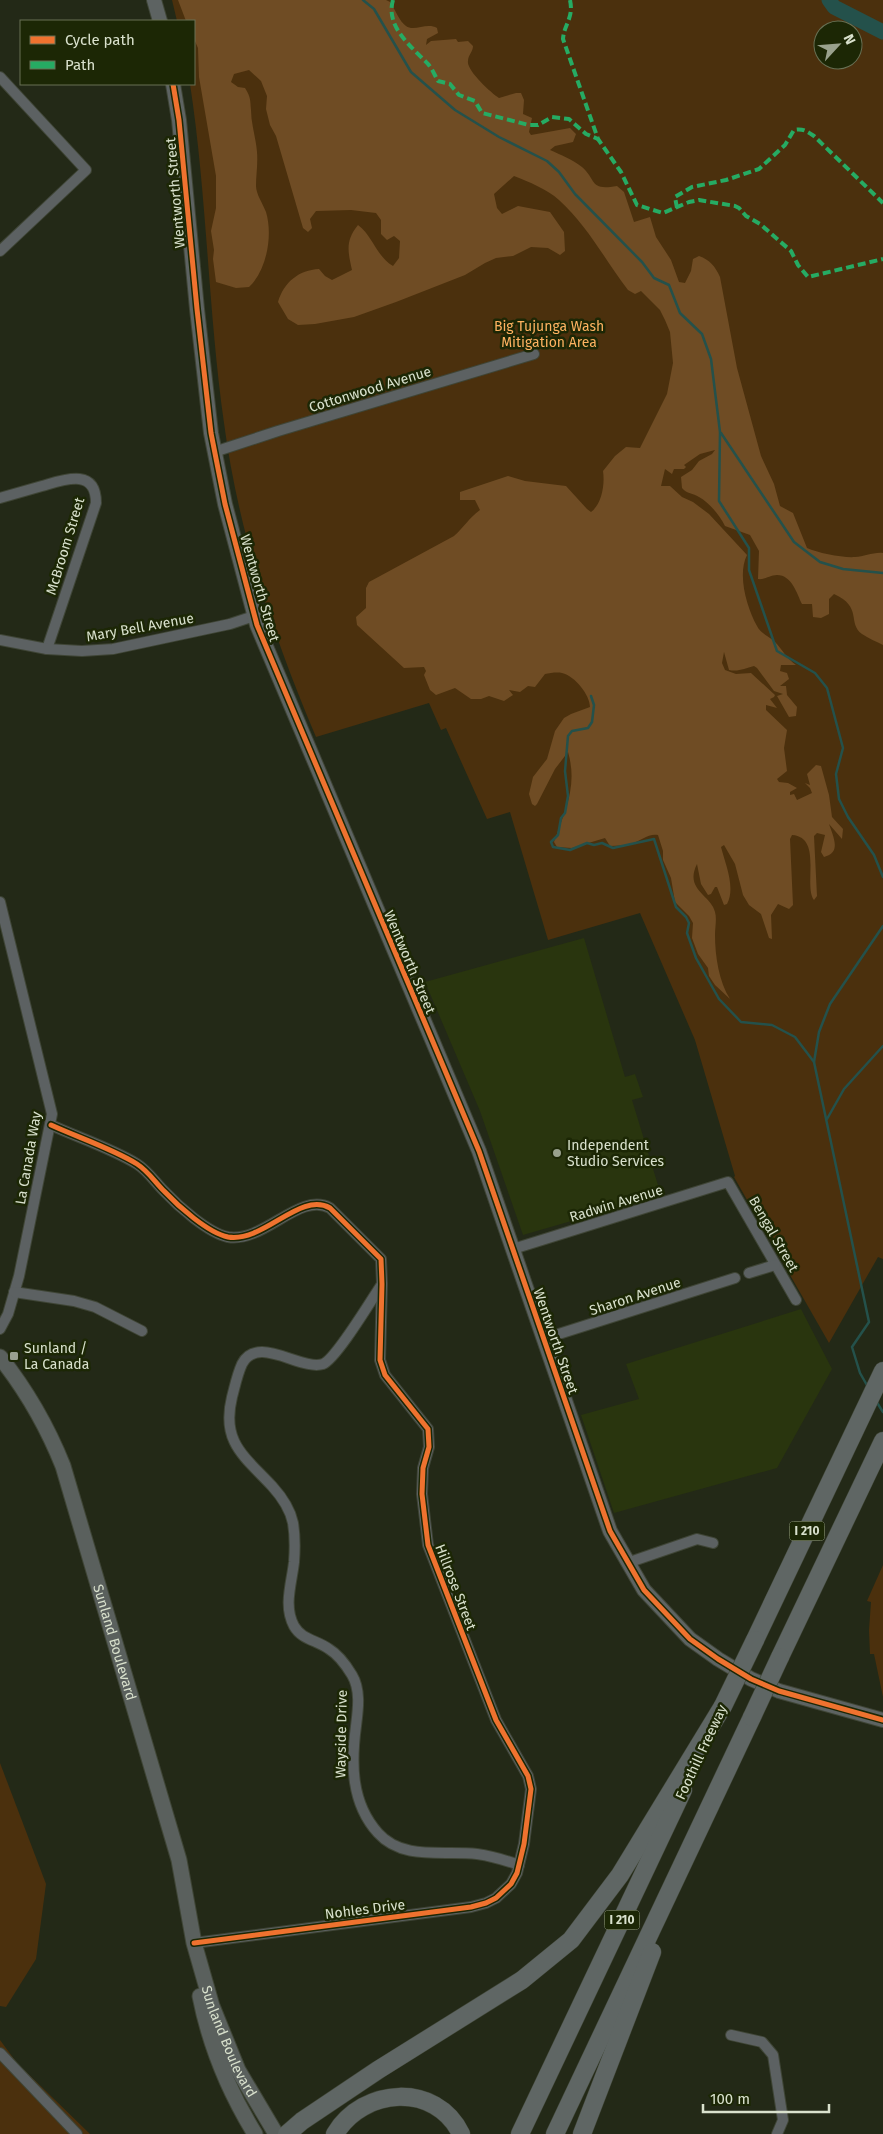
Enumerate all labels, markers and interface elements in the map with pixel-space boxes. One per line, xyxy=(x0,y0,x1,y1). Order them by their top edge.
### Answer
legend xyxy=(20,20,195,85)
north arrow xyxy=(813,20,863,70)
text: Cycle path xyxy=(65,31,135,49)
text: N xyxy=(840,32,859,47)
text: Path xyxy=(65,56,95,74)
street label: Wentworth Street xyxy=(162,136,189,249)
park label: Big Tujunga Wash Mitigation Area xyxy=(494,318,604,351)
street label: Cottonwood Avenue xyxy=(307,363,433,416)
street label: McBroom Street xyxy=(43,494,89,597)
street label: Wentworth Street xyxy=(236,532,283,645)
street label: Mary Bell Avenue xyxy=(85,610,195,645)
street label: Wentworth Street xyxy=(380,908,439,1017)
street label: La Canada Way xyxy=(12,1110,45,1206)
place label: Independent Studio Services xyxy=(567,1137,665,1170)
marker: Independent Studio Services xyxy=(551,1147,563,1159)
street label: Radwin Avenue xyxy=(567,1181,665,1226)
street label: Bengal Street xyxy=(745,1193,803,1276)
street label: Sharon Avenue xyxy=(587,1274,683,1319)
street label: Wentworth Street xyxy=(529,1286,582,1397)
place label: Sunland / La Canada xyxy=(24,1340,89,1373)
marker: Sunland / La Canada xyxy=(8,1350,20,1362)
road number: I 210 xyxy=(790,1522,824,1540)
street label: Hillrose Street xyxy=(431,1542,480,1633)
street label: Sunland Boulevard xyxy=(89,1582,140,1702)
street label: Wayside Drive xyxy=(332,1690,351,1778)
street label: Foothill Freeway xyxy=(672,1702,731,1802)
street label: Nohles Drive xyxy=(324,1896,406,1923)
road number: I 210 xyxy=(604,1910,640,1930)
street label: Sunland Boulevard xyxy=(198,1984,260,2100)
scale bar xyxy=(703,2082,829,2114)
text: 100 m xyxy=(710,2090,750,2108)

